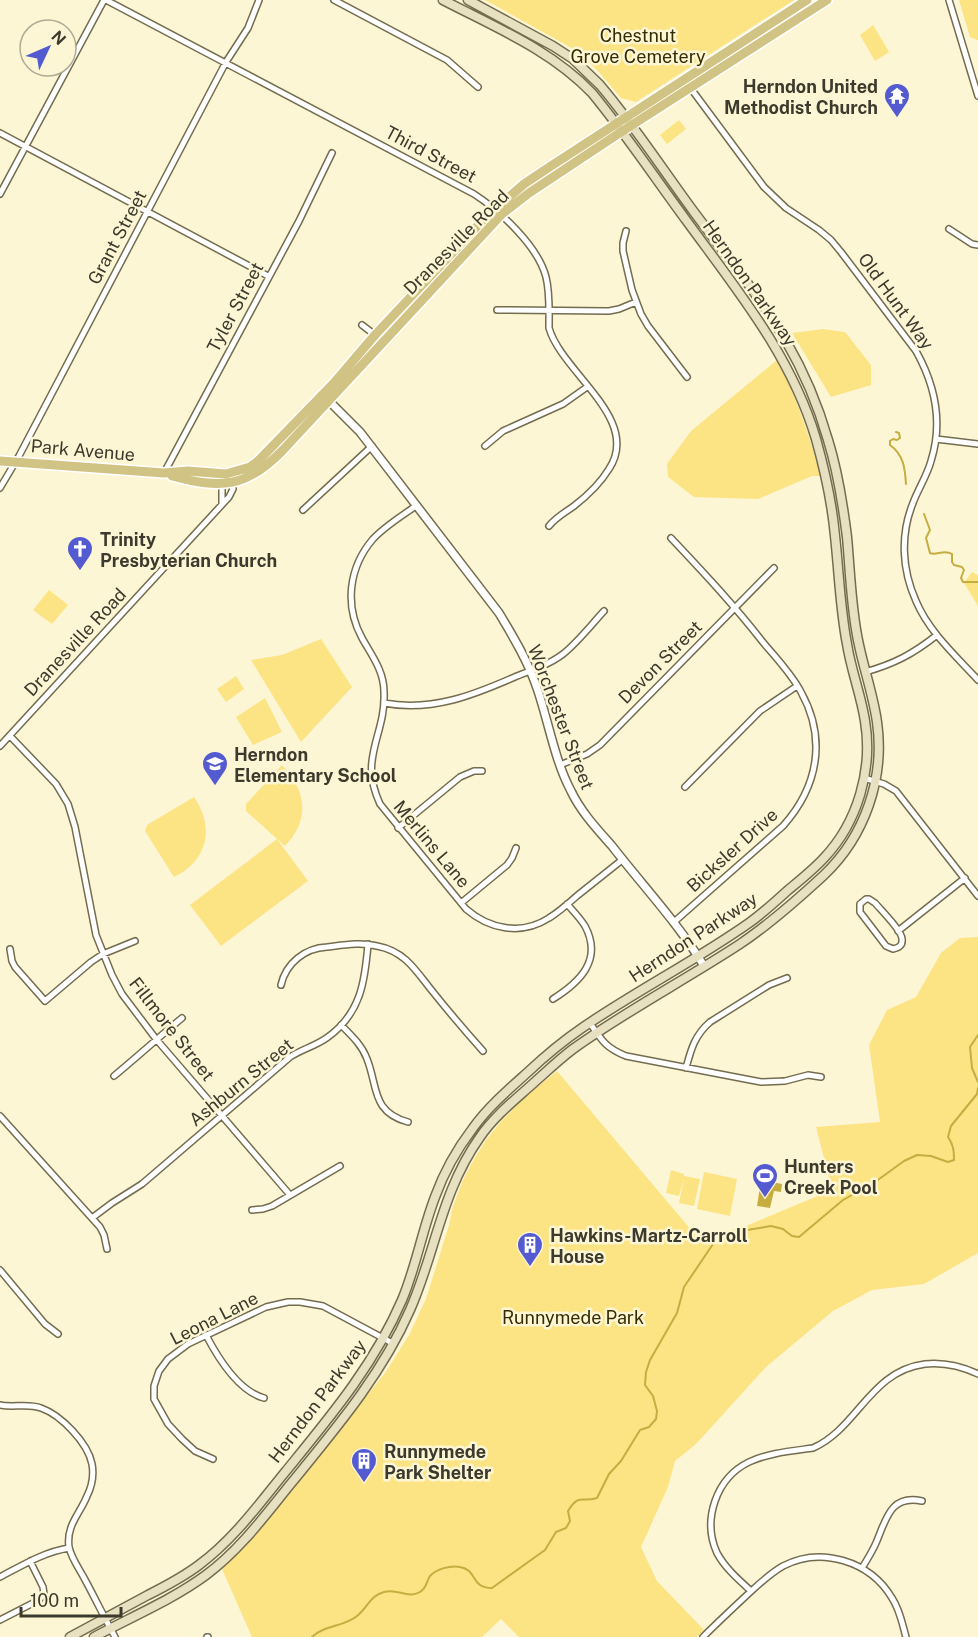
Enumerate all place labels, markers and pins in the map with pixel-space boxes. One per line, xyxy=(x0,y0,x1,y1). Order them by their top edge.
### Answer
place label: Herndon United Methodist Church xyxy=(724,76,878,118)
temple icon: Herndon United Methodist Church xyxy=(882,81,912,119)
place label: Trinity Presbyterian Church xyxy=(100,529,277,571)
church icon: Trinity Presbyterian Church xyxy=(65,534,95,572)
place label: Herndon Elementary School xyxy=(234,744,397,786)
school or university icon: Herndon Elementary School xyxy=(200,749,230,787)
place label: Hunters Creek Pool xyxy=(784,1156,878,1198)
sports icon: Hunters Creek Pool xyxy=(750,1161,780,1199)
place label: Hawkins-Martz-Carroll House xyxy=(550,1225,748,1267)
building icon: Hawkins-Martz-Carroll House xyxy=(515,1230,545,1268)
place label: Runnymede Park Shelter xyxy=(384,1441,492,1483)
building icon: Runnymede Park Shelter xyxy=(349,1446,379,1484)

